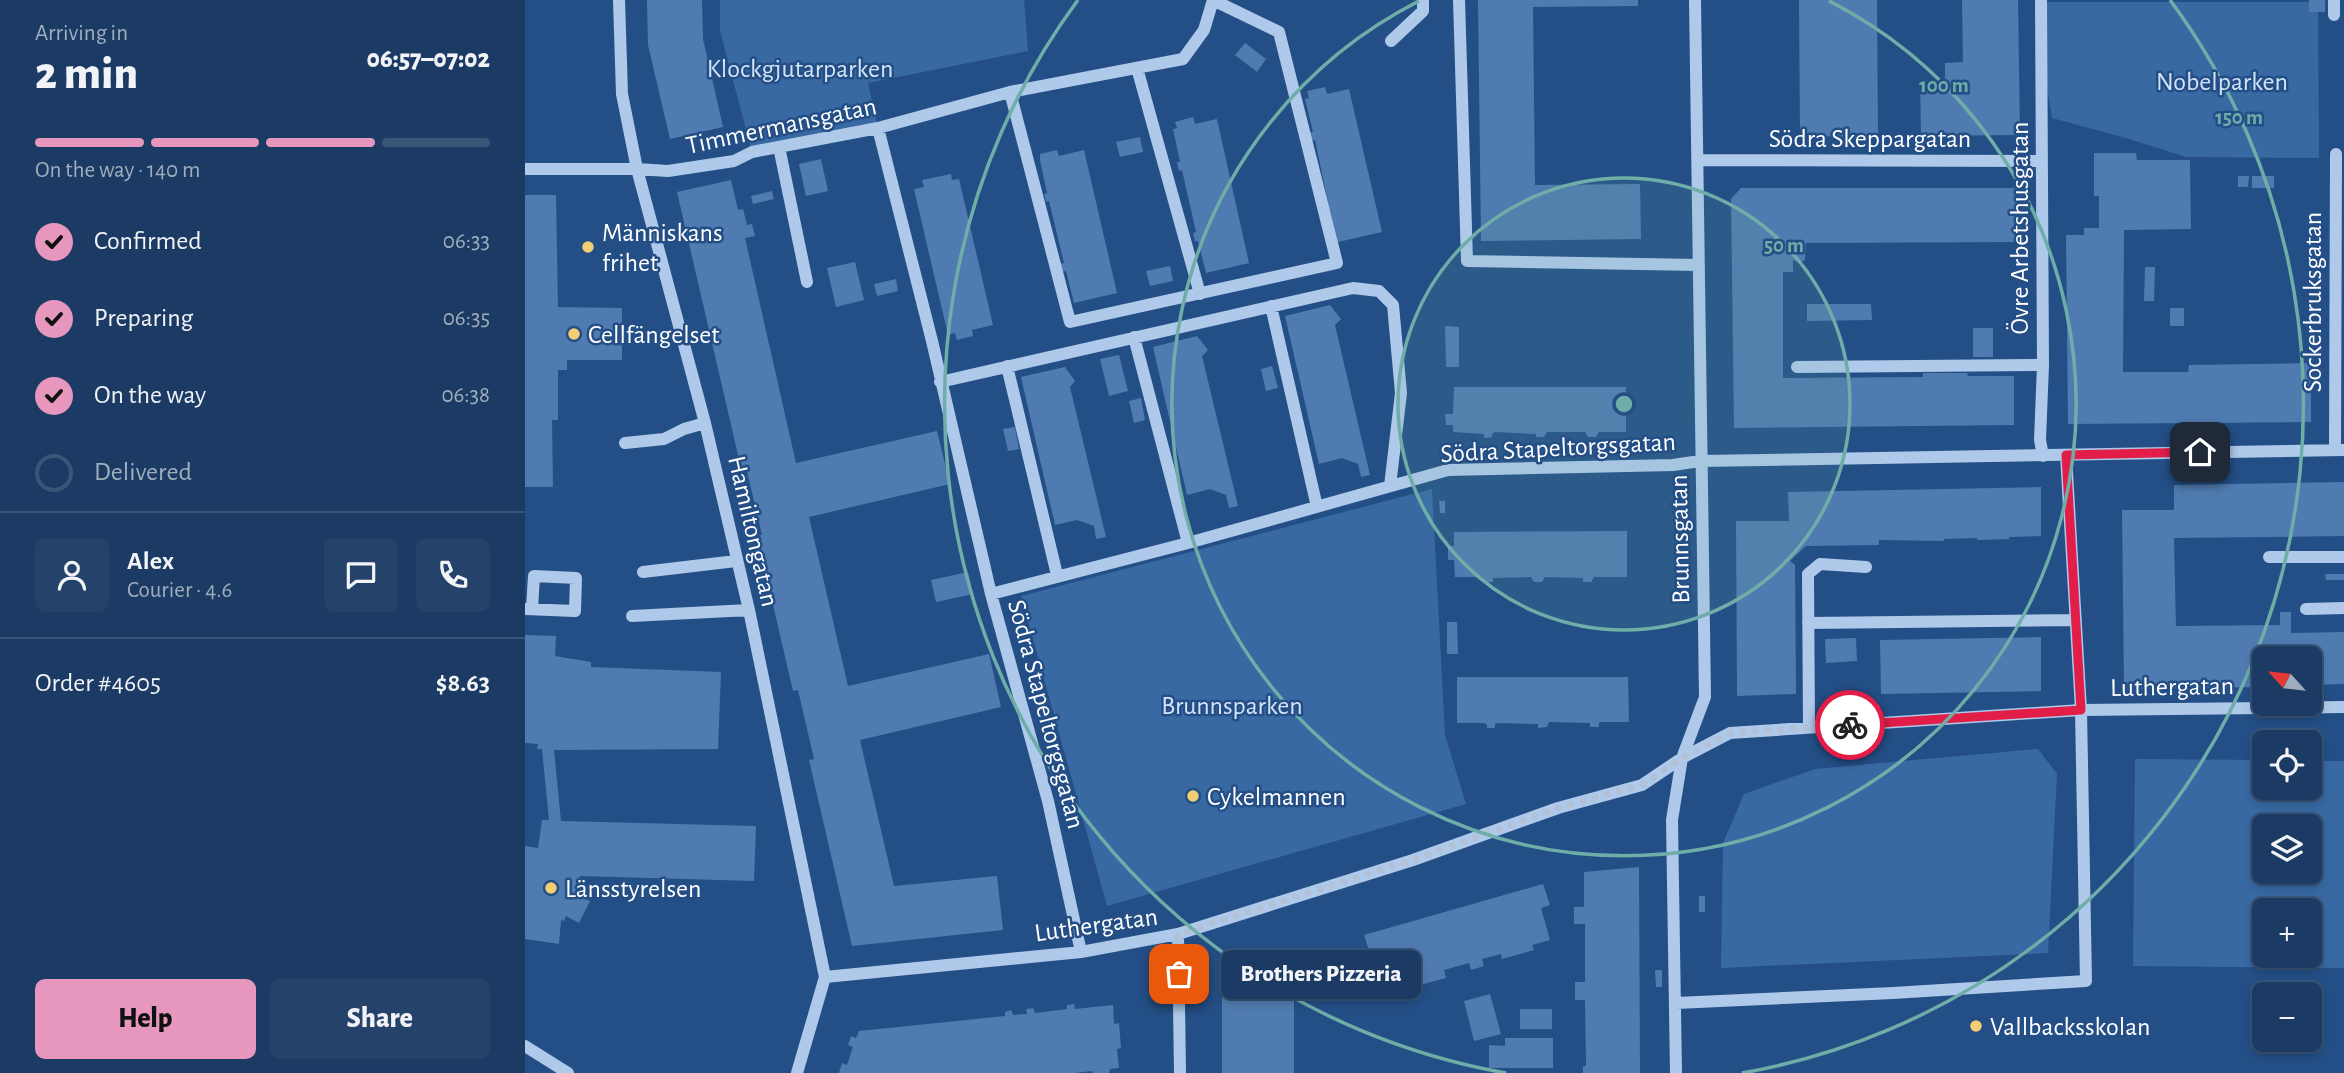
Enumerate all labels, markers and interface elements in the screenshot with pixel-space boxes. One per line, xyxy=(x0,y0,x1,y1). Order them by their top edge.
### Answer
text: Arriving in xyxy=(35,22,128,45)
text: 06:57–07:02 xyxy=(367,46,490,72)
text: 2 min xyxy=(35,51,138,97)
park label: Klockgjutarparken xyxy=(707,56,893,82)
park label: Nobelparken xyxy=(2156,69,2288,95)
text: 100 m xyxy=(1919,75,1969,96)
street label: Timmermansgatan xyxy=(684,93,879,159)
text: 150 m xyxy=(2215,107,2263,128)
street label: Övre Arbetshusgatan xyxy=(2006,122,2033,334)
street label: Södra Skeppargatan xyxy=(1769,126,1971,152)
text: On the way · 140 m xyxy=(35,159,200,182)
street label: Sockerbruksgatan xyxy=(2300,212,2326,392)
place label: Människans frihet xyxy=(602,220,723,276)
icon: check xyxy=(35,223,73,261)
text: Confirmed xyxy=(94,228,202,254)
text: 06:33 xyxy=(443,230,490,253)
text: 50 m xyxy=(1764,235,1804,256)
marker: Människans frihet xyxy=(580,239,596,255)
icon: check xyxy=(35,300,73,338)
text: Preparing xyxy=(94,305,193,331)
text: 06:35 xyxy=(443,307,490,330)
place label: Cellfängelset xyxy=(588,322,720,348)
marker: Cellfängelset xyxy=(566,326,582,342)
icon: check xyxy=(35,377,73,415)
text: On the way xyxy=(94,382,206,408)
text: 06:38 xyxy=(441,384,490,407)
centre of rings xyxy=(1612,392,1636,416)
pin xyxy=(2170,422,2230,482)
street label: Södra Stapeltorgsgatan xyxy=(1440,429,1676,467)
icon: home xyxy=(2181,433,2219,471)
street label: Hamiltongatan xyxy=(723,453,783,609)
text: Delivered xyxy=(94,459,192,485)
street label: Brunnsgatan xyxy=(1666,474,1694,604)
button: person xyxy=(35,538,109,612)
button: chat xyxy=(324,538,398,612)
button: phone xyxy=(416,538,490,612)
text: Alex xyxy=(127,548,174,574)
text: Courier · 4.6 xyxy=(127,579,232,602)
street label: Södra Stapeltorgsgatan xyxy=(1003,597,1089,831)
north arrow xyxy=(2252,646,2322,716)
map controls xyxy=(2252,646,2322,1052)
text: Order #4605 xyxy=(35,670,161,696)
text: $8.63 xyxy=(436,670,490,696)
street label: Luthergatan xyxy=(2110,673,2234,701)
courier xyxy=(1815,690,1885,760)
park label: Brunnsparken xyxy=(1161,693,1303,719)
icon: bike xyxy=(1831,706,1869,744)
button: locate xyxy=(2252,730,2322,800)
place label: Cykelmannen xyxy=(1207,784,1346,810)
marker: Cykelmannen xyxy=(1185,788,1201,804)
button: layers xyxy=(2252,814,2322,884)
place label: Länsstyrelsen xyxy=(565,876,701,902)
marker: Länsstyrelsen xyxy=(543,880,559,896)
button: + xyxy=(2252,898,2322,968)
street label: Luthergatan xyxy=(1033,903,1159,946)
pin xyxy=(1149,944,1209,1004)
callout: Brothers Pizzeria xyxy=(1221,950,1421,998)
icon: bag xyxy=(1160,955,1198,993)
text: Brothers Pizzeria xyxy=(1240,963,1402,986)
button: Help xyxy=(35,979,256,1059)
button: Share xyxy=(270,979,490,1059)
button: − xyxy=(2252,982,2322,1052)
place label: Vallbacksskolan xyxy=(1990,1014,2150,1040)
marker: Vallbacksskolan xyxy=(1968,1018,1984,1034)

